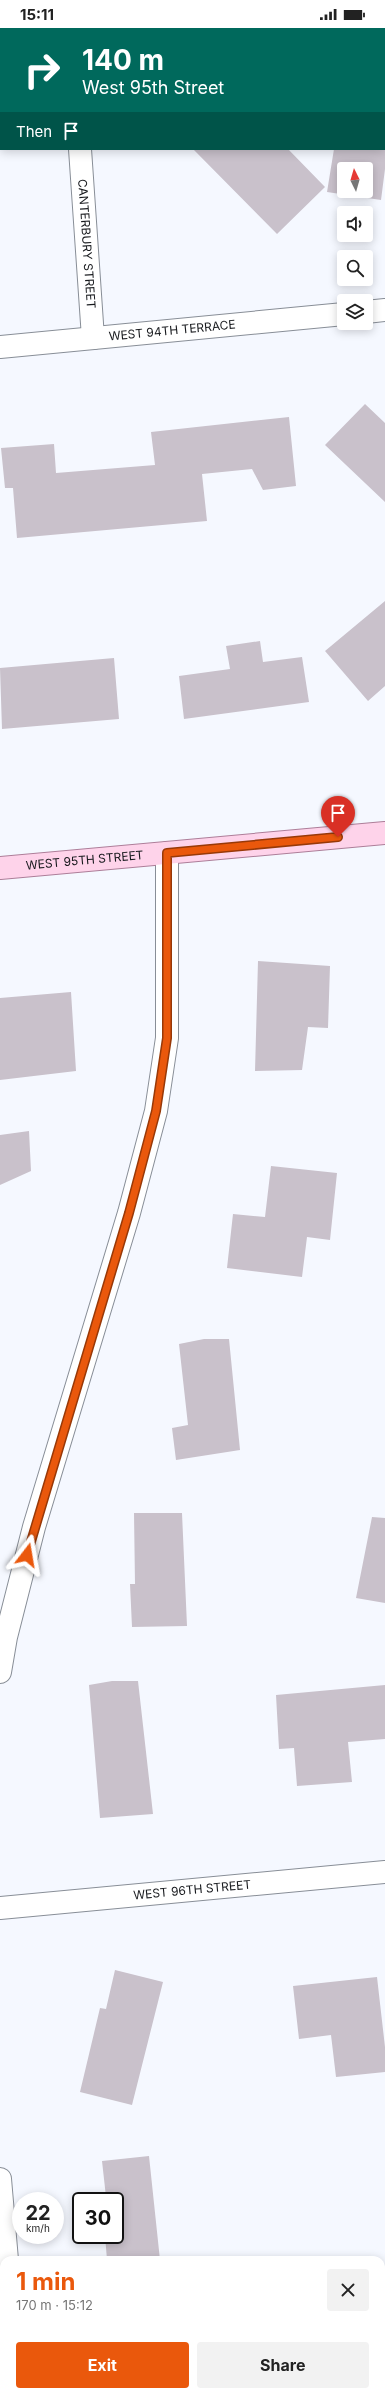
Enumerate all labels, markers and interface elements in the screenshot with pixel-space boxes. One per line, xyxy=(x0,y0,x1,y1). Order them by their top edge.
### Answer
text: 15:11 xyxy=(20,5,54,24)
text: 140 m xyxy=(82,43,164,77)
icon: right xyxy=(16,44,68,96)
text: West 95th Street xyxy=(82,77,224,98)
icon: arrive xyxy=(60,120,82,142)
text: Then xyxy=(16,122,52,141)
north arrow xyxy=(337,162,373,198)
map controls xyxy=(337,162,373,330)
street label: CANTERBURY STREET xyxy=(75,179,99,309)
button: sound xyxy=(337,206,373,242)
button: search xyxy=(337,250,373,286)
button: layers xyxy=(337,294,373,330)
street label: WEST 94TH TERRACE xyxy=(108,316,236,344)
pin xyxy=(321,796,355,837)
icon: arrive xyxy=(327,802,349,824)
street label: WEST 95TH STREET xyxy=(25,847,144,873)
position arrow xyxy=(6,1534,48,1576)
street label: WEST 96TH STREET xyxy=(133,1877,252,1903)
speed limit sign: 30 xyxy=(72,2192,124,2244)
text: 22 xyxy=(25,2201,51,2225)
text: km/h xyxy=(26,2222,50,2234)
text: 1 min xyxy=(16,2267,75,2296)
button: close xyxy=(327,2269,369,2311)
text: 170 m · 15:12 xyxy=(16,2297,93,2313)
button: Exit xyxy=(16,2342,189,2388)
button: Share xyxy=(197,2342,369,2388)

